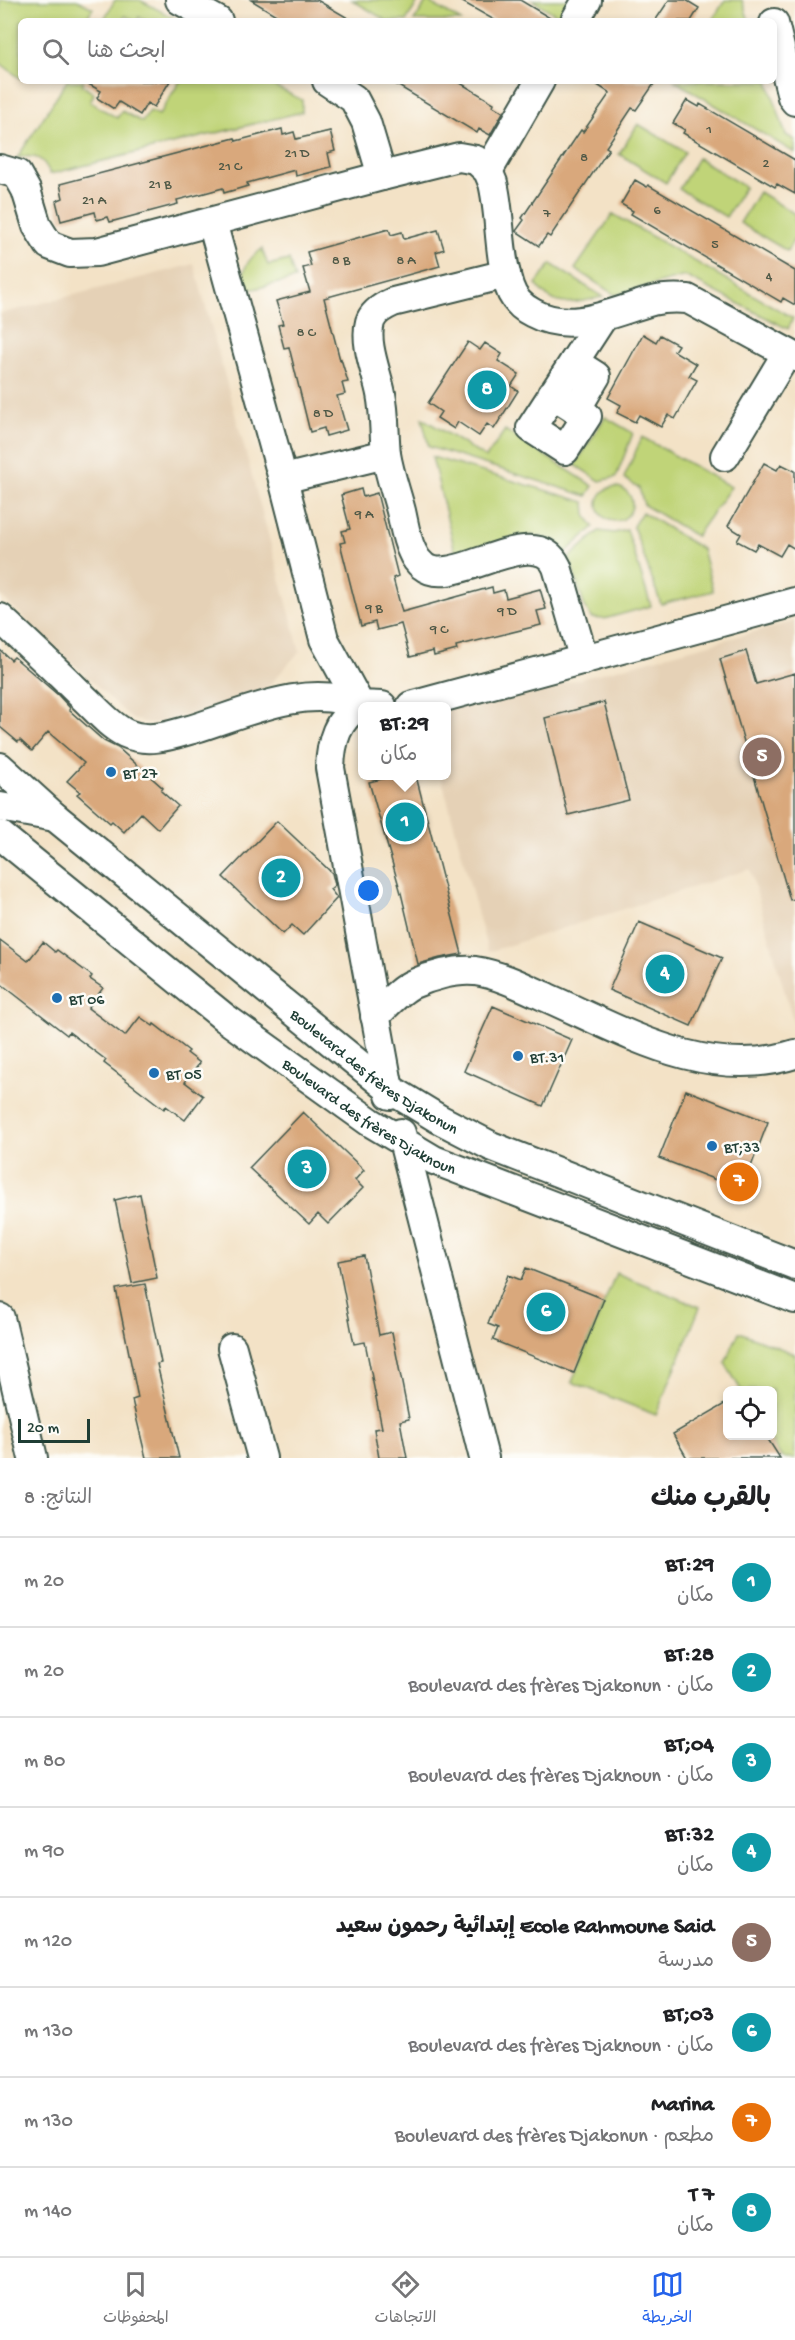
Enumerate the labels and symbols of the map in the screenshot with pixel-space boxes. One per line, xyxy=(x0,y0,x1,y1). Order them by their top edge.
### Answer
house number: 1 xyxy=(705,122,712,139)
house number: 21 D xyxy=(285,146,310,163)
house number: 8 xyxy=(580,150,588,167)
house number: 2 xyxy=(763,156,770,173)
house number: 21 C xyxy=(218,159,243,176)
house number: 21 B xyxy=(149,177,172,194)
house number: 21 A xyxy=(82,193,107,210)
house number: 6 xyxy=(653,203,661,220)
house number: 7 xyxy=(542,206,551,223)
house number: 5 xyxy=(711,237,719,254)
house number: 8 B xyxy=(332,253,351,270)
house number: 8 A xyxy=(396,253,416,270)
house number: 4 xyxy=(766,269,773,286)
house number: 8 C xyxy=(297,325,317,342)
pin: 8 xyxy=(468,368,506,412)
house number: 8 D xyxy=(313,406,334,423)
house number: 9 A xyxy=(354,507,374,524)
house number: 9 B xyxy=(364,601,384,618)
house number: 9 D xyxy=(496,604,518,621)
house number: 9 C xyxy=(429,622,449,639)
pin: 5 xyxy=(742,734,782,780)
marker: BT 27 xyxy=(104,765,118,779)
place label: BT 27 xyxy=(122,766,158,785)
pin: 1 xyxy=(386,800,424,844)
pin: 2 xyxy=(262,856,300,900)
your location xyxy=(354,876,383,905)
pin: 4 xyxy=(646,952,684,996)
marker: BT 06 xyxy=(50,991,64,1005)
place label: BT 06 xyxy=(68,992,105,1011)
street label: Boulevard des frères Djakonun xyxy=(284,1006,461,1140)
marker: BT.31 xyxy=(511,1049,525,1063)
place label: BT.31 xyxy=(529,1050,564,1069)
street label: Boulevard des frères Djaknoun xyxy=(276,1055,458,1181)
marker: BT 05 xyxy=(147,1066,161,1080)
place label: BT 05 xyxy=(165,1067,202,1086)
marker: BT;33 xyxy=(705,1139,719,1153)
place label: BT;33 xyxy=(723,1140,760,1159)
pin: 3 xyxy=(288,1146,326,1192)
pin: 7 xyxy=(720,1160,758,1204)
pin: 6 xyxy=(526,1290,566,1334)
scale bar xyxy=(18,1416,90,1444)

